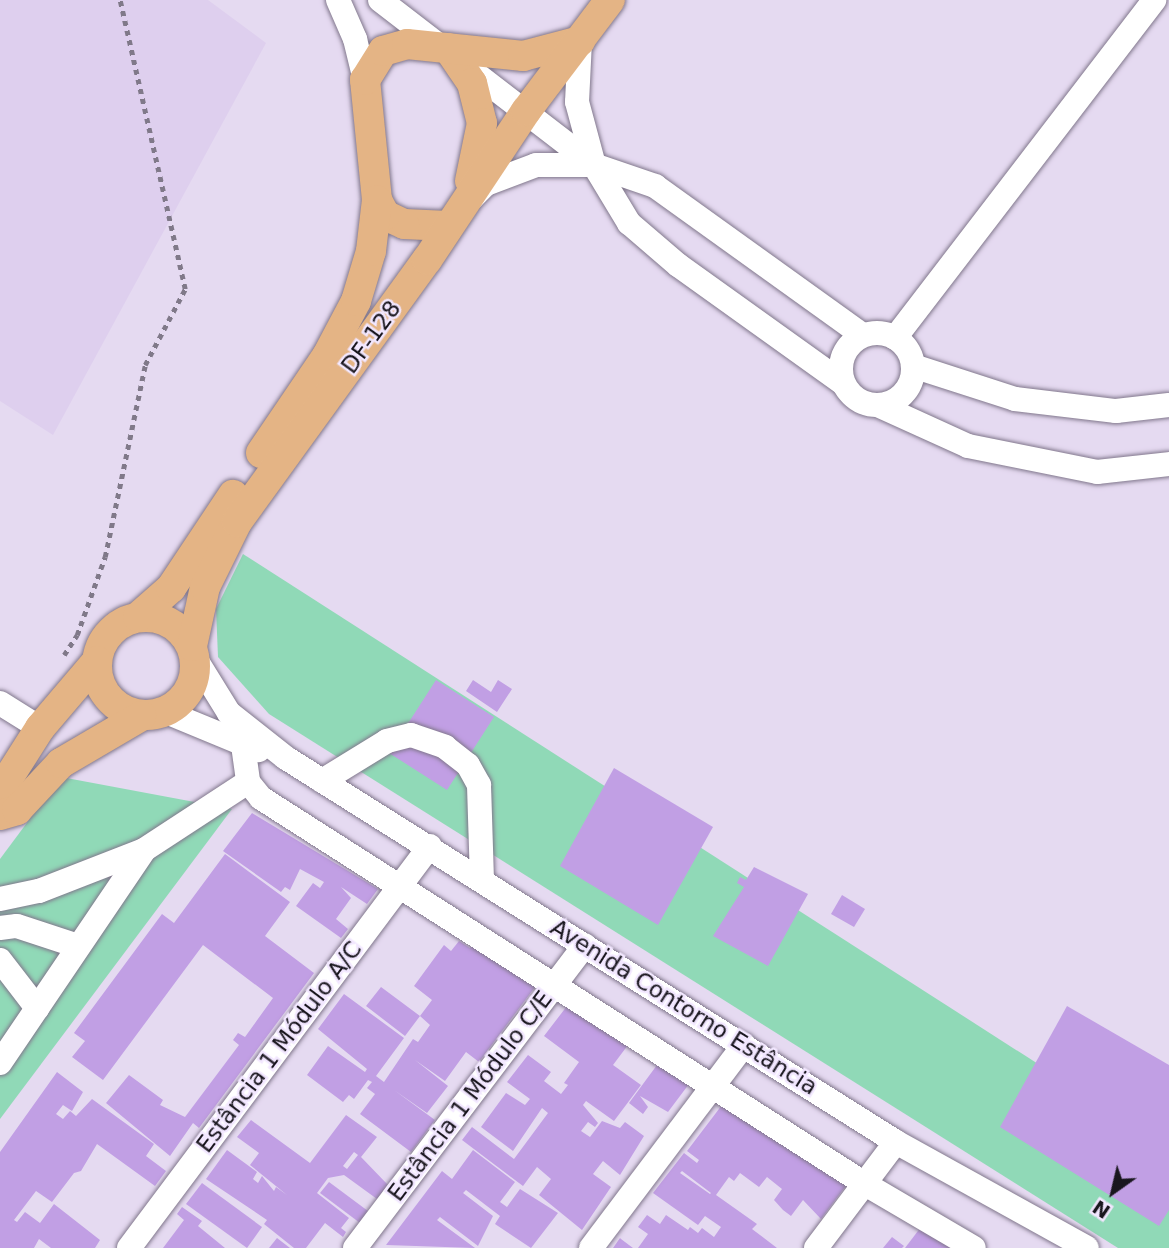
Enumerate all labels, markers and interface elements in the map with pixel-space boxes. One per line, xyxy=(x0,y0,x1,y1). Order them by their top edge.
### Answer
street label: DF-128 xyxy=(335,295,407,379)
street label: Avenida Contorno Estância xyxy=(546,913,822,1101)
street label: Estância 1 Módulo A/C xyxy=(191,936,367,1158)
street label: Estância 1 Módulo C/E xyxy=(382,986,558,1206)
north arrow xyxy=(1078,1157,1148,1227)
text: N xyxy=(1089,1196,1114,1223)

